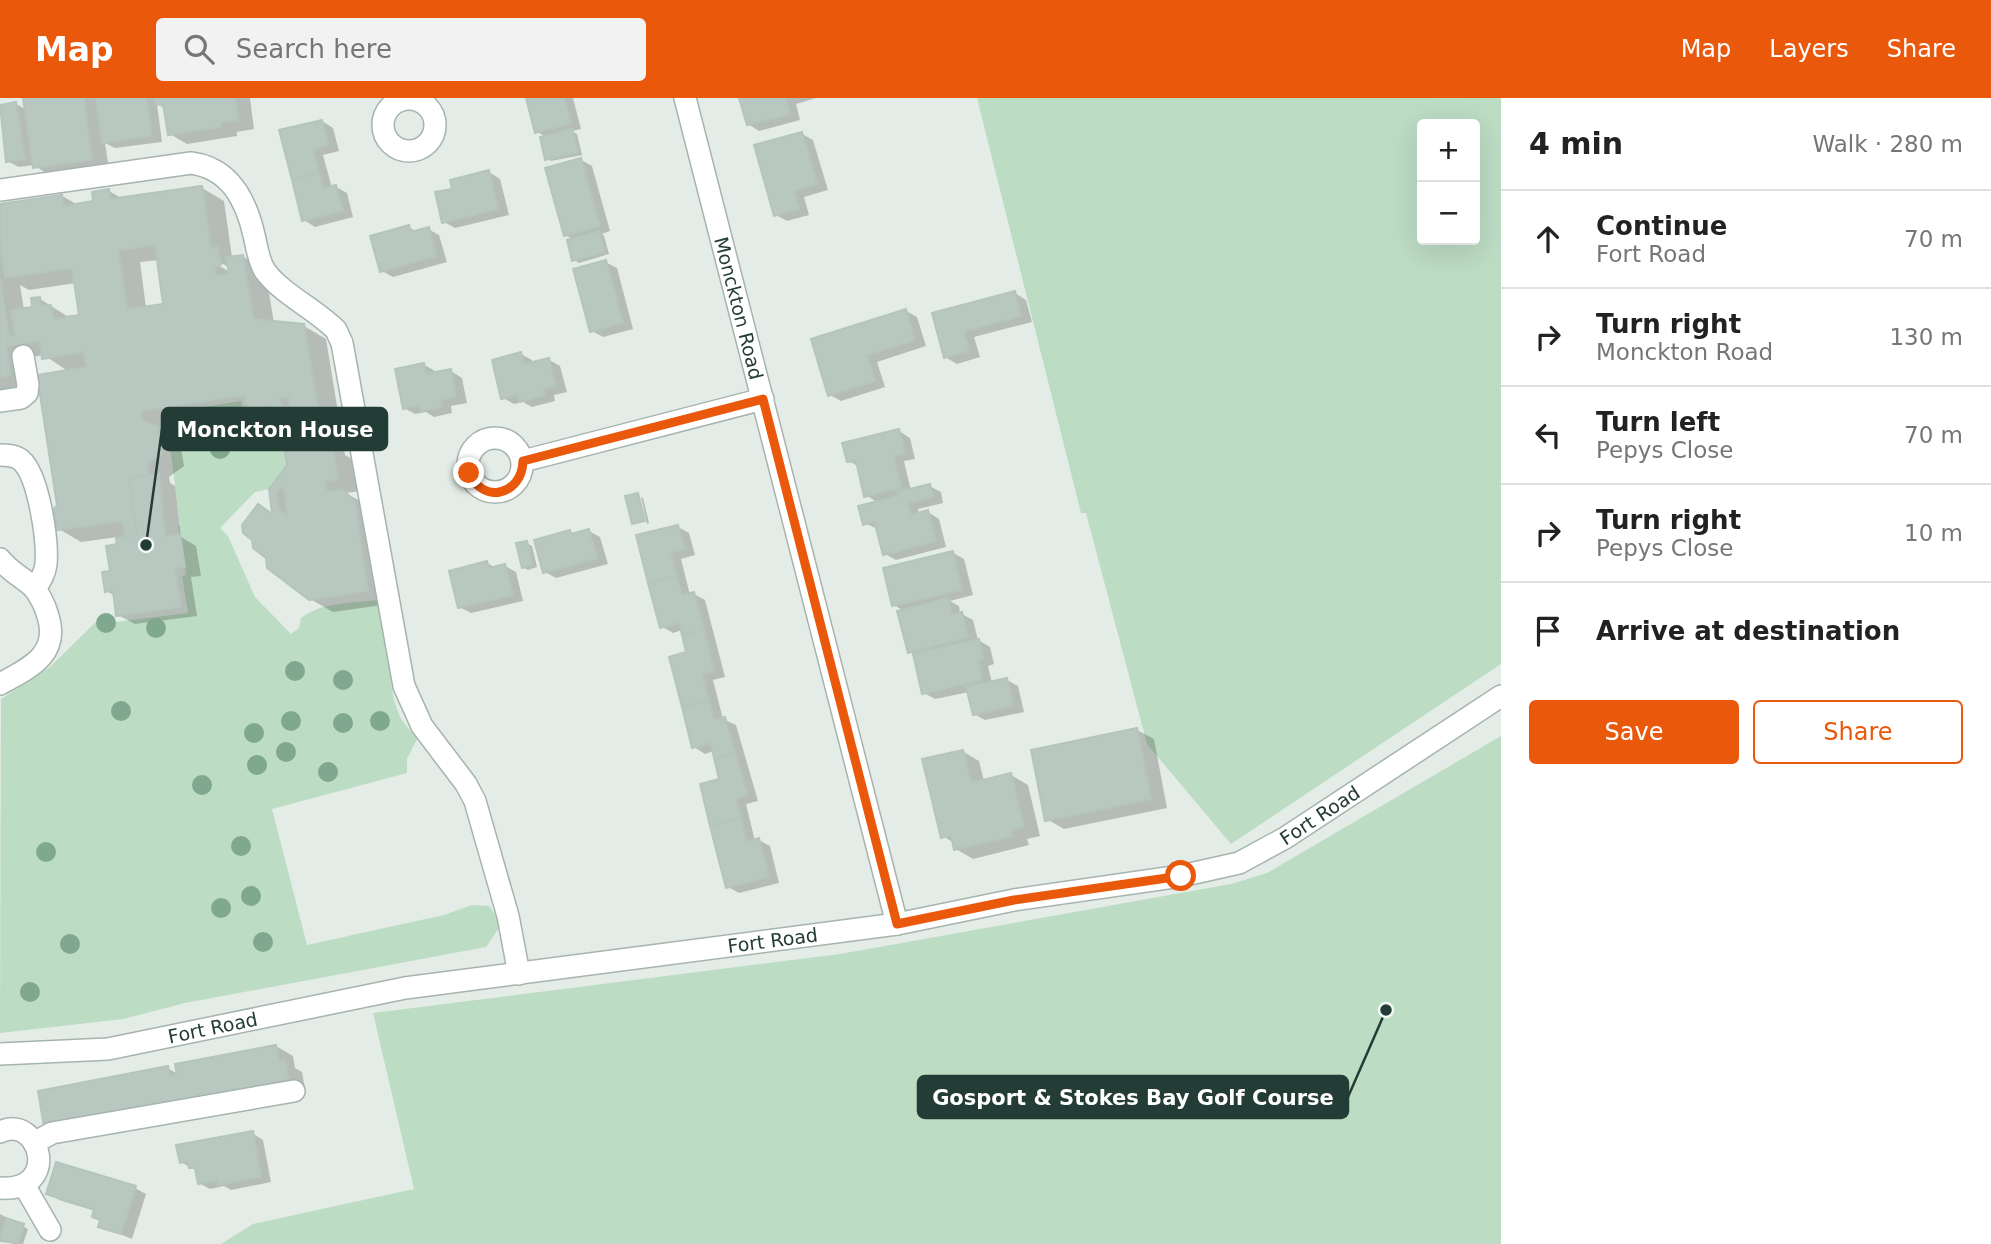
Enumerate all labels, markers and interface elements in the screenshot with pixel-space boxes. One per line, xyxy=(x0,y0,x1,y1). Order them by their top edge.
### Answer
search box xyxy=(156,18,646,81)
text: Map xyxy=(35,30,114,69)
icon: search xyxy=(180,30,218,68)
text: Search here xyxy=(236,34,392,64)
text: Map xyxy=(1681,35,1731,63)
text: Layers xyxy=(1769,35,1849,63)
text: Share xyxy=(1887,35,1956,63)
map controls xyxy=(1417,119,1480,245)
button: + xyxy=(1417,119,1480,182)
text: 4 min xyxy=(1529,126,1623,161)
text: Walk · 280 m xyxy=(1812,131,1963,157)
button: − xyxy=(1417,182,1480,245)
text: Continue xyxy=(1596,211,1727,241)
icon: ahead xyxy=(1529,220,1567,258)
text: 70 m xyxy=(1904,226,1963,252)
street label: Monckton Road xyxy=(710,235,768,382)
text: Fort Road xyxy=(1596,241,1706,267)
text: Turn right xyxy=(1596,309,1741,339)
icon: right xyxy=(1529,318,1567,356)
text: 130 m xyxy=(1889,324,1963,350)
text: Monckton Road xyxy=(1596,339,1773,365)
text: Turn left xyxy=(1596,407,1720,437)
callout: Monckton House xyxy=(162,408,387,450)
icon: left xyxy=(1529,416,1567,454)
text: Monckton House xyxy=(176,418,374,442)
text: 70 m xyxy=(1904,422,1963,448)
text: Pepys Close xyxy=(1596,437,1733,463)
route end xyxy=(453,457,484,488)
text: Turn right xyxy=(1596,505,1741,535)
icon: right xyxy=(1529,514,1567,552)
text: 10 m xyxy=(1904,520,1963,546)
text: Pepys Close xyxy=(1596,535,1733,561)
icon: arrive xyxy=(1529,612,1567,650)
text: Arrive at destination xyxy=(1596,616,1900,646)
button: Save xyxy=(1529,700,1739,764)
button: Share xyxy=(1753,700,1963,764)
street label: Fort Road xyxy=(1276,781,1364,849)
route start xyxy=(1165,860,1196,891)
street label: Fort Road xyxy=(726,923,819,957)
street label: Fort Road xyxy=(166,1008,259,1047)
callout: Gosport & Stokes Bay Golf Course xyxy=(918,1076,1348,1118)
text: Gosport & Stokes Bay Golf Course xyxy=(932,1086,1334,1110)

